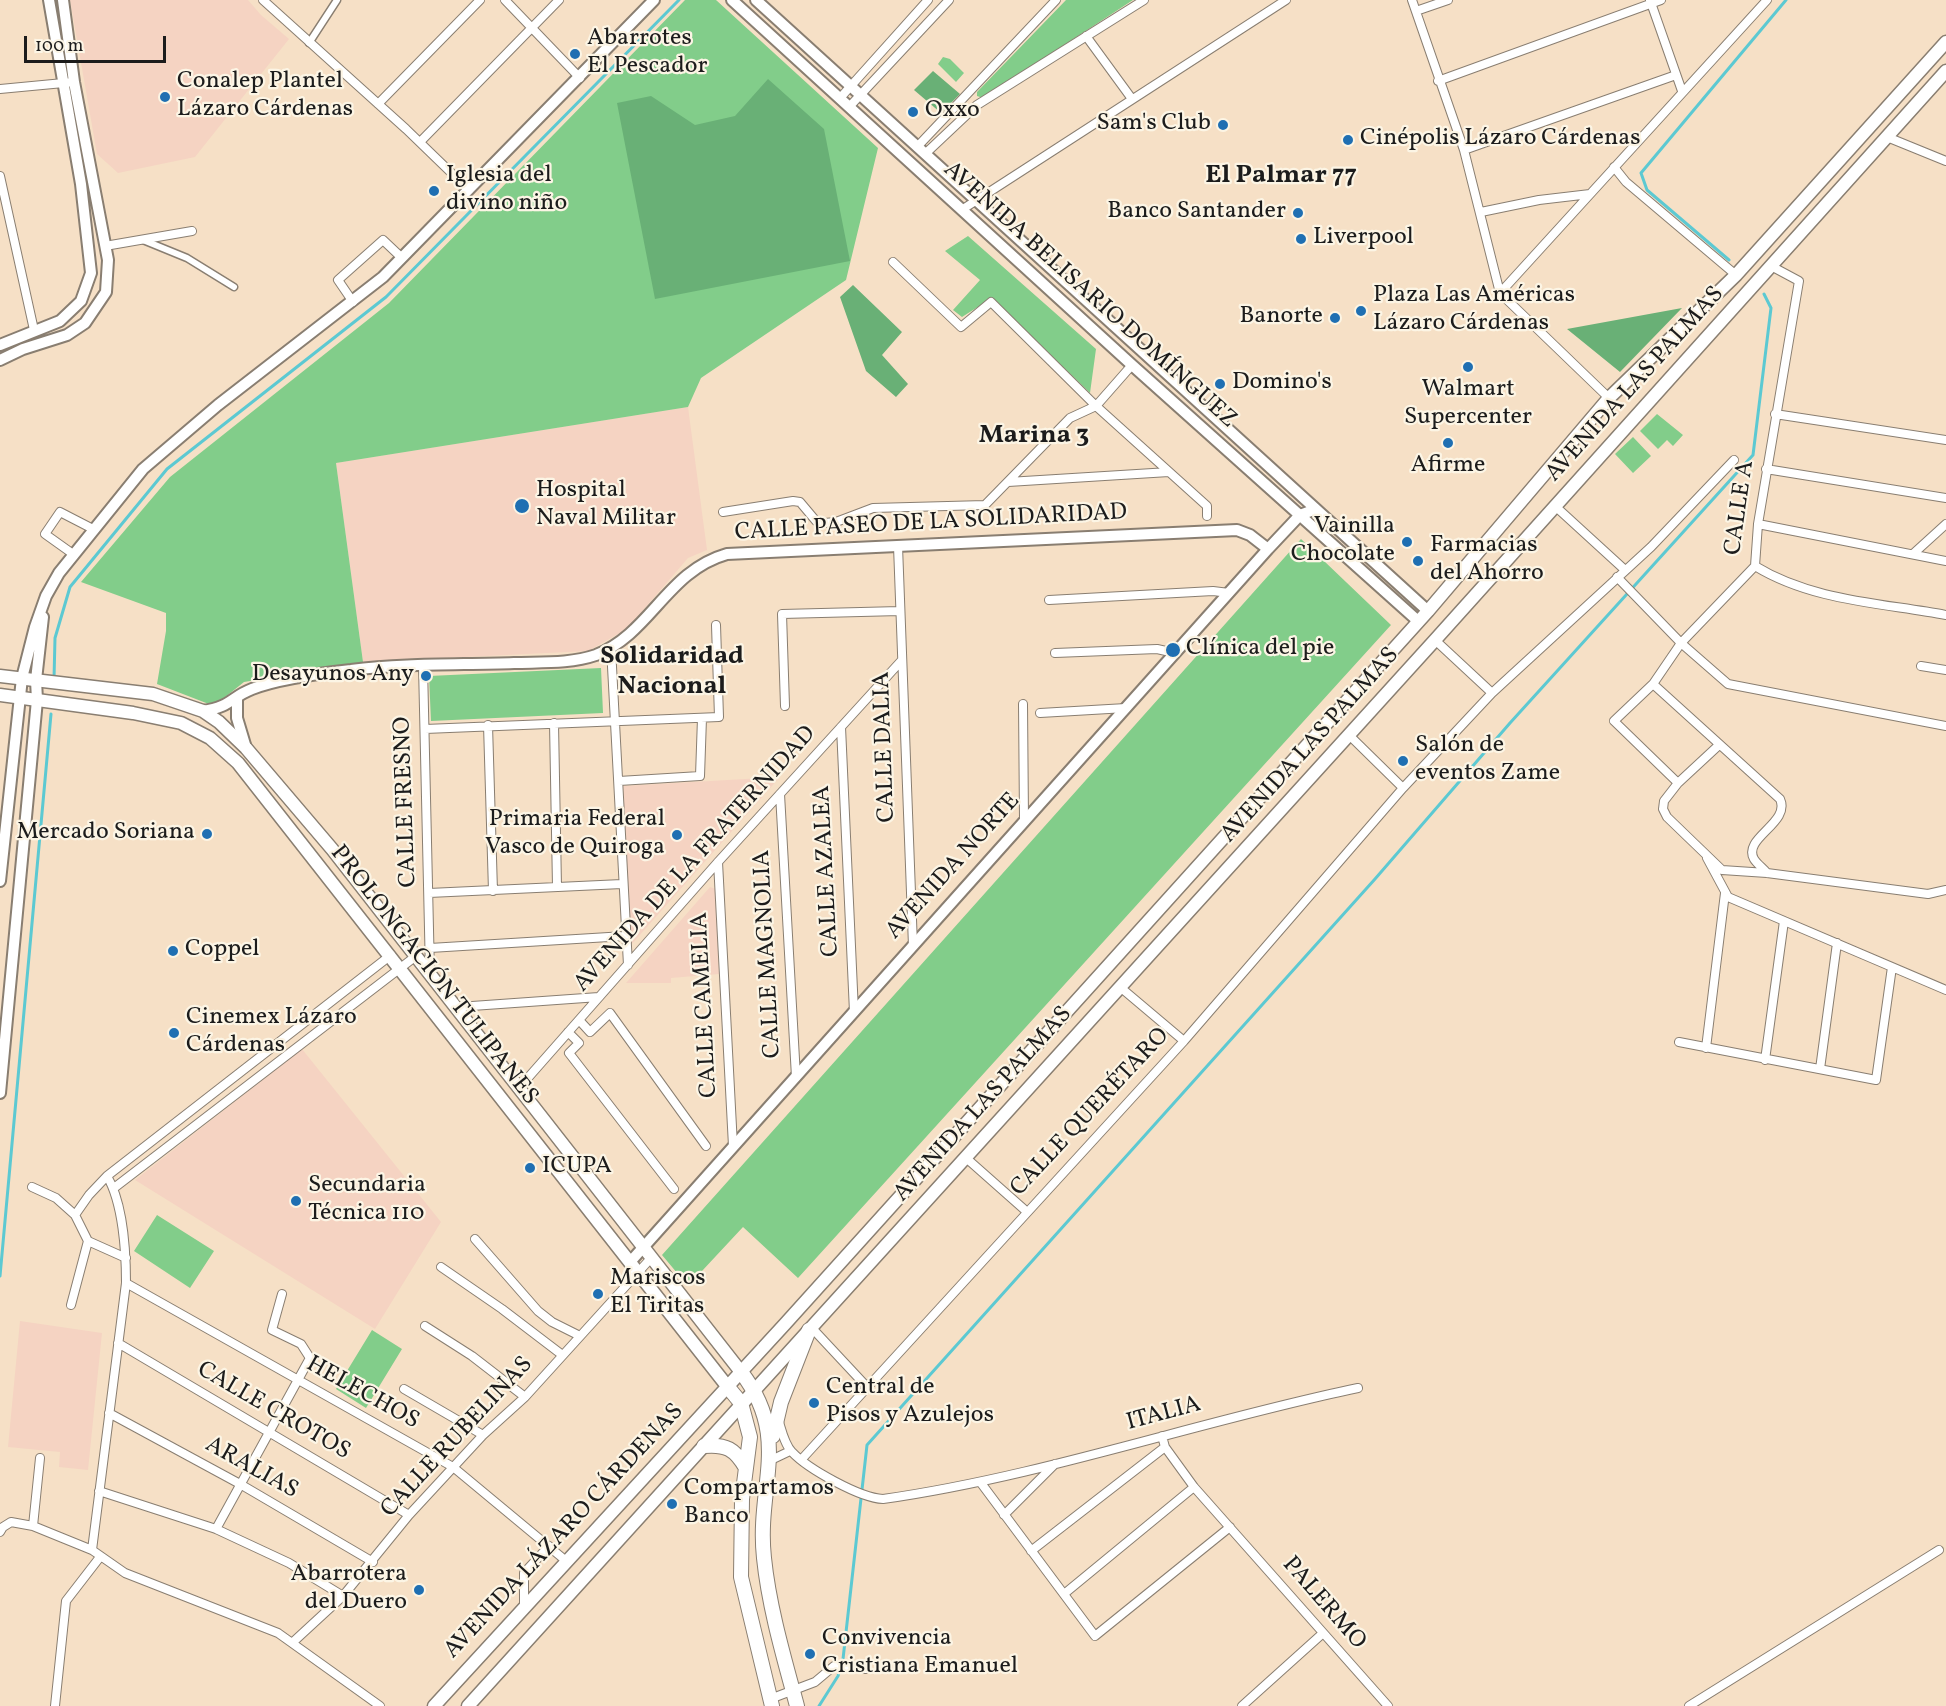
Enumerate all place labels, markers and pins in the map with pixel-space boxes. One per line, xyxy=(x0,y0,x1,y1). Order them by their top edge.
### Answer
place label: Abarrotes El Pescador xyxy=(587,26,708,82)
marker: Abarrotes El Pescador xyxy=(568,47,582,61)
place label: Conalep Plantel Lázaro Cárdenas xyxy=(177,69,353,125)
marker: Conalep Plantel Lázaro Cárdenas xyxy=(158,90,172,104)
place label: Oxxo xyxy=(925,98,980,126)
marker: Oxxo xyxy=(906,105,920,119)
place label: Sam's Club xyxy=(1096,111,1211,139)
marker: Sam's Club xyxy=(1216,118,1230,132)
place label: Cinépolis Lázaro Cárdenas xyxy=(1360,126,1640,154)
marker: Cinépolis Lázaro Cárdenas xyxy=(1341,133,1355,147)
place label: Iglesia del divino niño xyxy=(446,163,567,219)
marker: Iglesia del divino niño xyxy=(427,184,441,198)
place label: Banco Santander xyxy=(1107,199,1286,227)
marker: Banco Santander xyxy=(1291,206,1305,220)
place label: Liverpool xyxy=(1313,225,1414,253)
marker: Liverpool xyxy=(1294,232,1308,246)
place label: Plaza Las Américas Lázaro Cárdenas xyxy=(1373,283,1575,339)
place label: Banorte xyxy=(1239,304,1323,332)
marker: Plaza Las Américas Lázaro Cárdenas xyxy=(1354,304,1368,318)
marker: Banorte xyxy=(1328,311,1342,325)
marker: Walmart Supercenter xyxy=(1461,360,1475,374)
place label: Domino's xyxy=(1232,370,1332,398)
marker: Domino's xyxy=(1213,377,1227,391)
place label: Walmart Supercenter xyxy=(1404,377,1532,433)
marker: Afirme xyxy=(1441,436,1455,450)
place label: Afirme xyxy=(1411,453,1485,481)
place label: Hospital Naval Militar xyxy=(536,478,676,534)
marker: Hospital Naval Militar xyxy=(513,497,531,515)
place label: Vainilla Chocolate xyxy=(1291,514,1395,570)
place label: Farmacias del Ahorro xyxy=(1430,533,1544,589)
marker: Vainilla Chocolate xyxy=(1400,535,1414,549)
marker: Farmacias del Ahorro xyxy=(1411,554,1425,568)
place label: Clínica del pie xyxy=(1186,636,1334,664)
marker: Clínica del pie xyxy=(1164,641,1182,659)
place label: Desayunos Any xyxy=(252,662,414,690)
marker: Desayunos Any xyxy=(419,669,433,683)
place label: Salón de eventos Zame xyxy=(1415,733,1560,789)
marker: Salón de eventos Zame xyxy=(1396,754,1410,768)
place label: Primaria Federal Vasco de Quiroga xyxy=(485,807,665,863)
place label: Mercado Soriana xyxy=(16,820,195,848)
marker: Mercado Soriana xyxy=(200,827,214,841)
marker: Primaria Federal Vasco de Quiroga xyxy=(670,828,684,842)
place label: Coppel xyxy=(185,937,259,965)
marker: Coppel xyxy=(166,944,180,958)
place label: Cinemex Lázaro Cárdenas xyxy=(186,1005,357,1061)
marker: Cinemex Lázaro Cárdenas xyxy=(167,1026,181,1040)
place label: ICUPA xyxy=(542,1154,612,1182)
marker: ICUPA xyxy=(523,1161,537,1175)
place label: Secundaria Técnica 110 xyxy=(308,1173,426,1229)
marker: Secundaria Técnica 110 xyxy=(289,1194,303,1208)
place label: Mariscos El Tiritas xyxy=(610,1266,706,1322)
marker: Mariscos El Tiritas xyxy=(591,1287,605,1301)
place label: Central de Pisos y Azulejos xyxy=(826,1375,994,1431)
marker: Central de Pisos y Azulejos xyxy=(807,1396,821,1410)
place label: Compartamos Banco xyxy=(684,1476,834,1532)
marker: Compartamos Banco xyxy=(665,1497,679,1511)
place label: Abarrotera del Duero xyxy=(291,1562,407,1618)
marker: Abarrotera del Duero xyxy=(412,1583,426,1597)
place label: Convivencia Cristiana Emanuel xyxy=(822,1626,1018,1682)
marker: Convivencia Cristiana Emanuel xyxy=(803,1647,817,1661)

